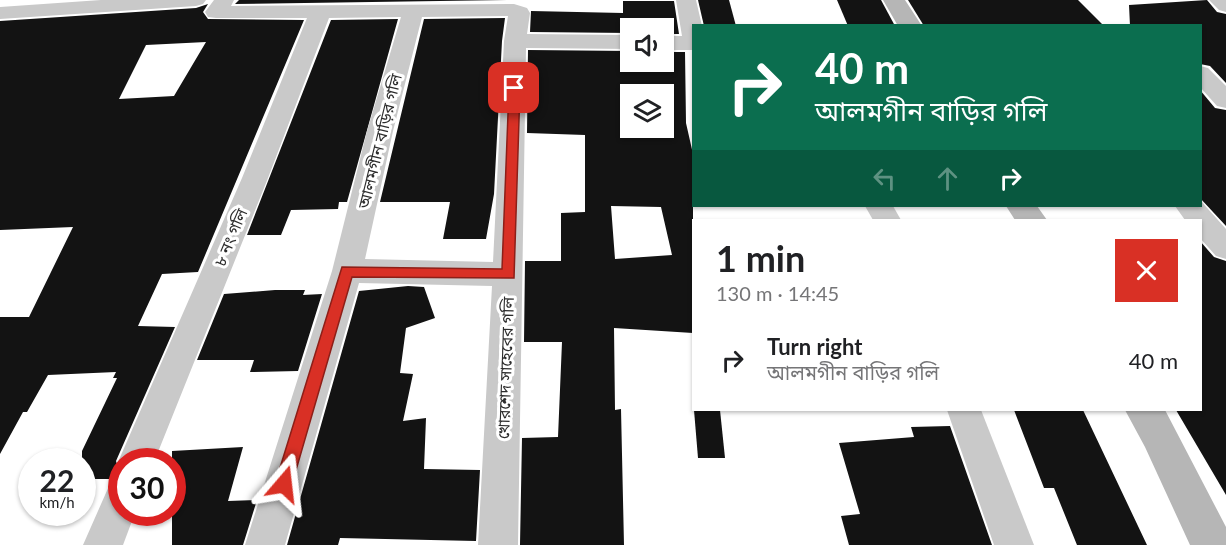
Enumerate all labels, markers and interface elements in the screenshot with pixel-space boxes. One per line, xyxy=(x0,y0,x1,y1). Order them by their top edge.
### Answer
map controls xyxy=(620,18,674,138)
button: sound xyxy=(620,18,674,72)
text: 40 m xyxy=(815,43,909,93)
icon: right xyxy=(716,48,794,126)
pin xyxy=(488,62,539,113)
icon: arrive xyxy=(497,71,530,104)
street label: আলমগীন বাড়ির গলি xyxy=(353,72,405,211)
button: layers xyxy=(620,84,674,138)
text: আলমগীন বাড়ির গলি xyxy=(815,94,1047,127)
icon: left xyxy=(868,162,901,195)
icon: ahead xyxy=(931,162,964,195)
icon: right xyxy=(994,162,1027,195)
street label: ৮ নং গলি xyxy=(209,205,251,269)
text: 1 min xyxy=(716,236,805,280)
button: close xyxy=(1115,239,1178,302)
text: 130 m · 14:45 xyxy=(716,281,839,305)
street label: খোরশেদ সাহেবের গলি xyxy=(493,296,517,439)
text: Turn right xyxy=(767,333,862,360)
icon: right xyxy=(716,344,749,377)
text: 40 m xyxy=(1129,347,1178,374)
text: আলমগীন বাড়ির গলি xyxy=(767,360,939,384)
speed limit sign: 30 xyxy=(108,448,186,526)
position arrow xyxy=(252,452,316,516)
text: 22 xyxy=(40,462,74,498)
text: km/h xyxy=(39,493,75,511)

